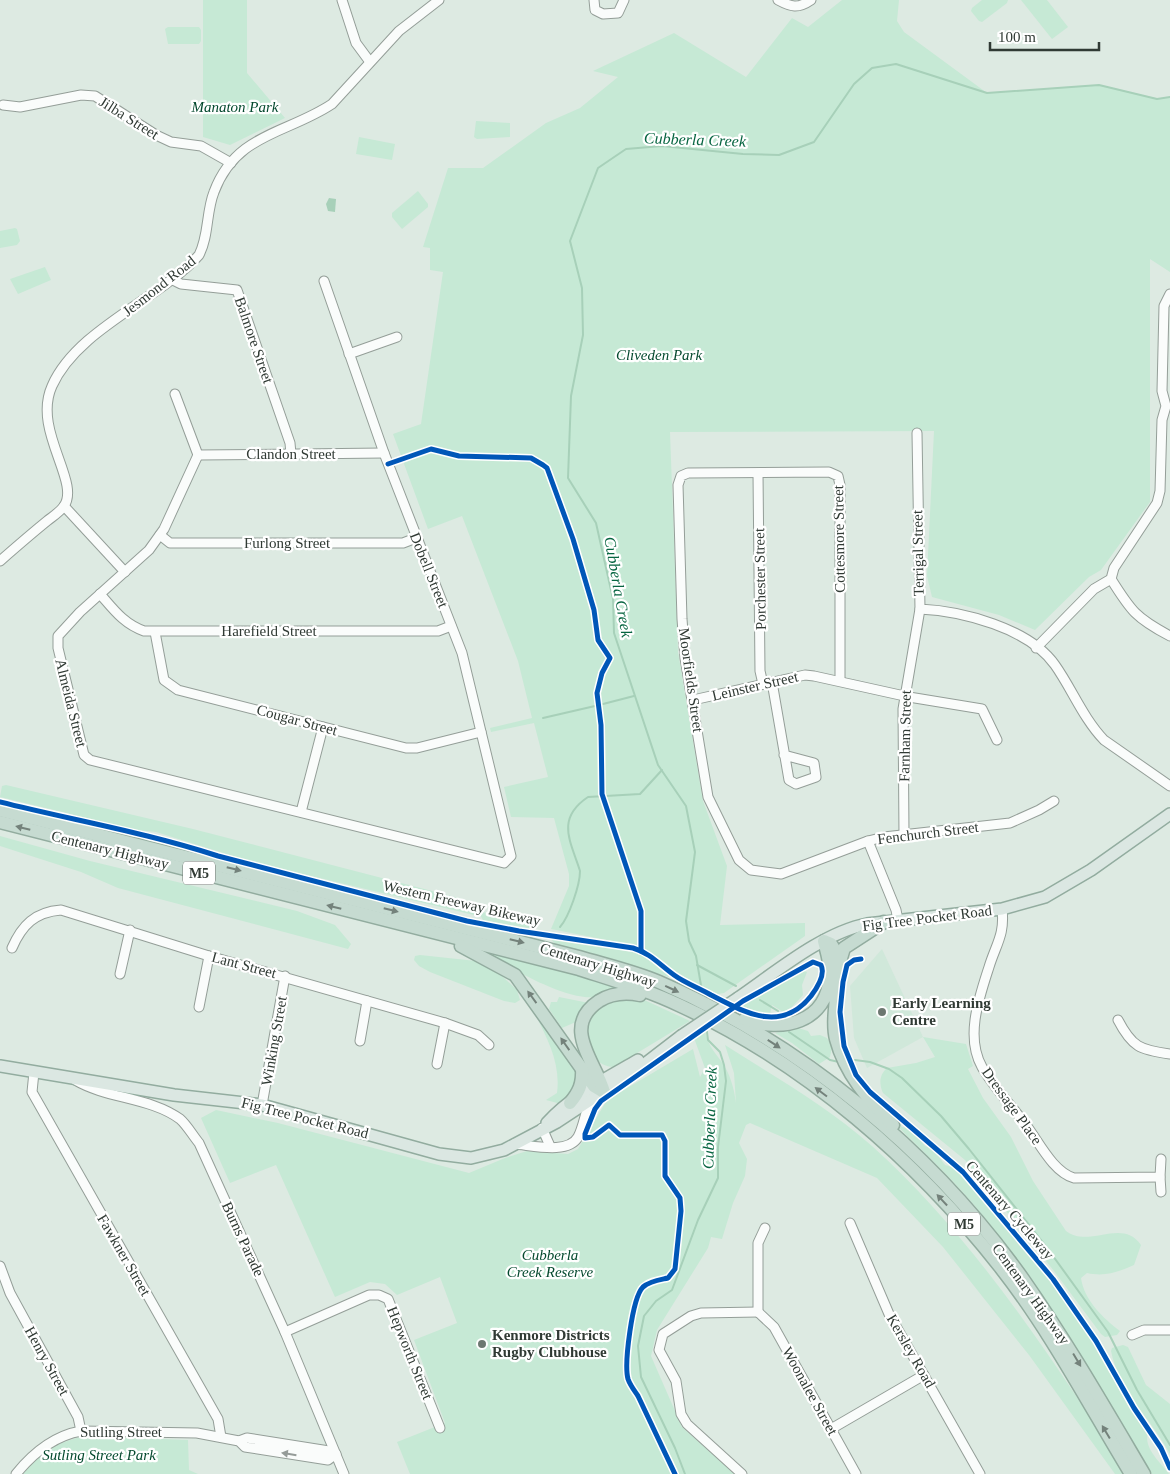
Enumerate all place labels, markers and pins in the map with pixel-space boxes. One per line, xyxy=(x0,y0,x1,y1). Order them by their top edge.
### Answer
place label: Early Learning Centre xyxy=(892,995,991,1028)
marker: Early Learning Centre xyxy=(876,1006,888,1018)
place label: Kenmore Districts Rugby Clubhouse xyxy=(492,1327,610,1360)
marker: Kenmore Districts Rugby Clubhouse xyxy=(476,1338,488,1350)

